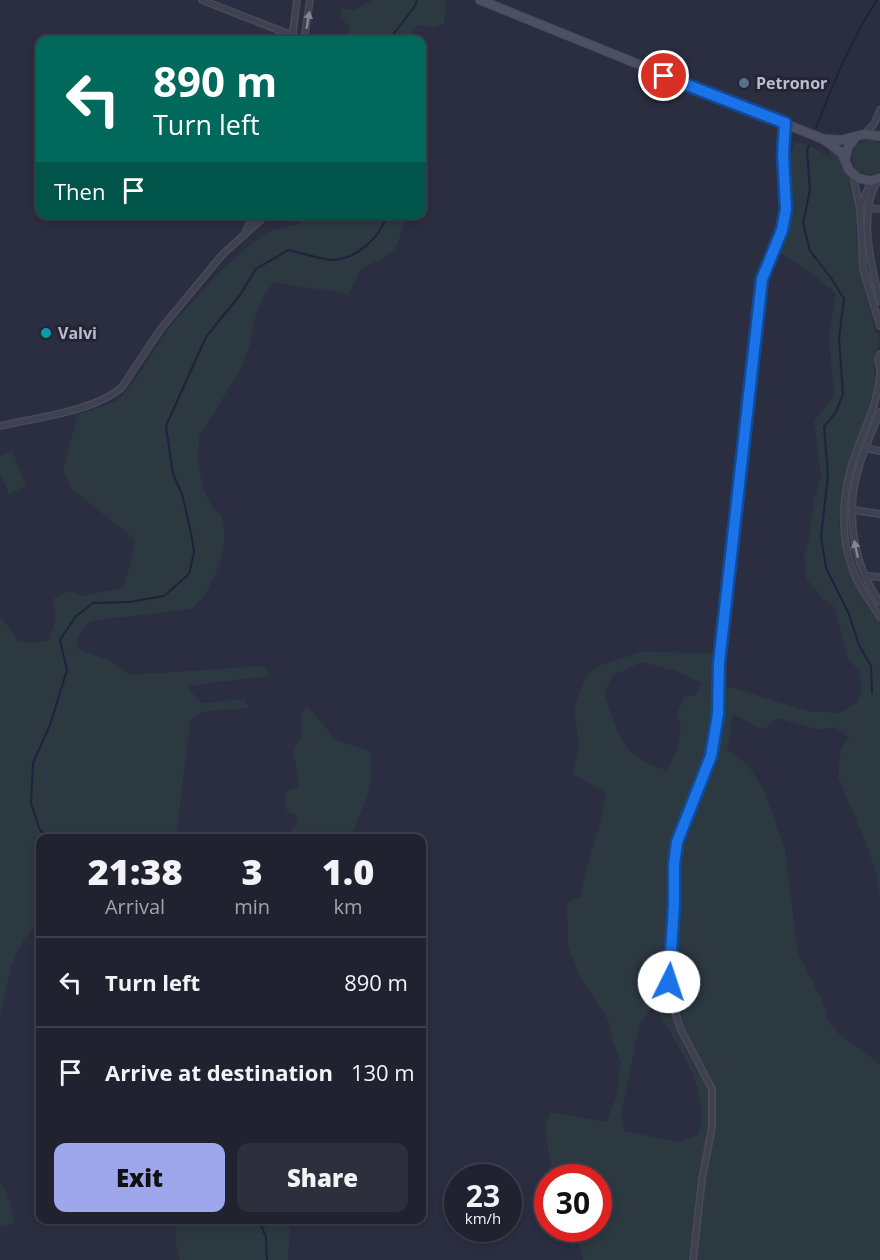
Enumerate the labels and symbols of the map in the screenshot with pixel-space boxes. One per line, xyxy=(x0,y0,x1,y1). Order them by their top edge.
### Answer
one-way arrow xyxy=(304,11,313,30)
pin xyxy=(638,50,689,101)
place label: Petronor xyxy=(756,72,827,94)
marker: Petronor xyxy=(737,76,751,90)
place label: Valvi xyxy=(58,322,97,344)
marker: Valvi xyxy=(39,326,53,340)
one-way arrow xyxy=(851,540,861,558)
position arrow xyxy=(637,950,701,1014)
speed limit sign: 30 xyxy=(534,1164,612,1242)

